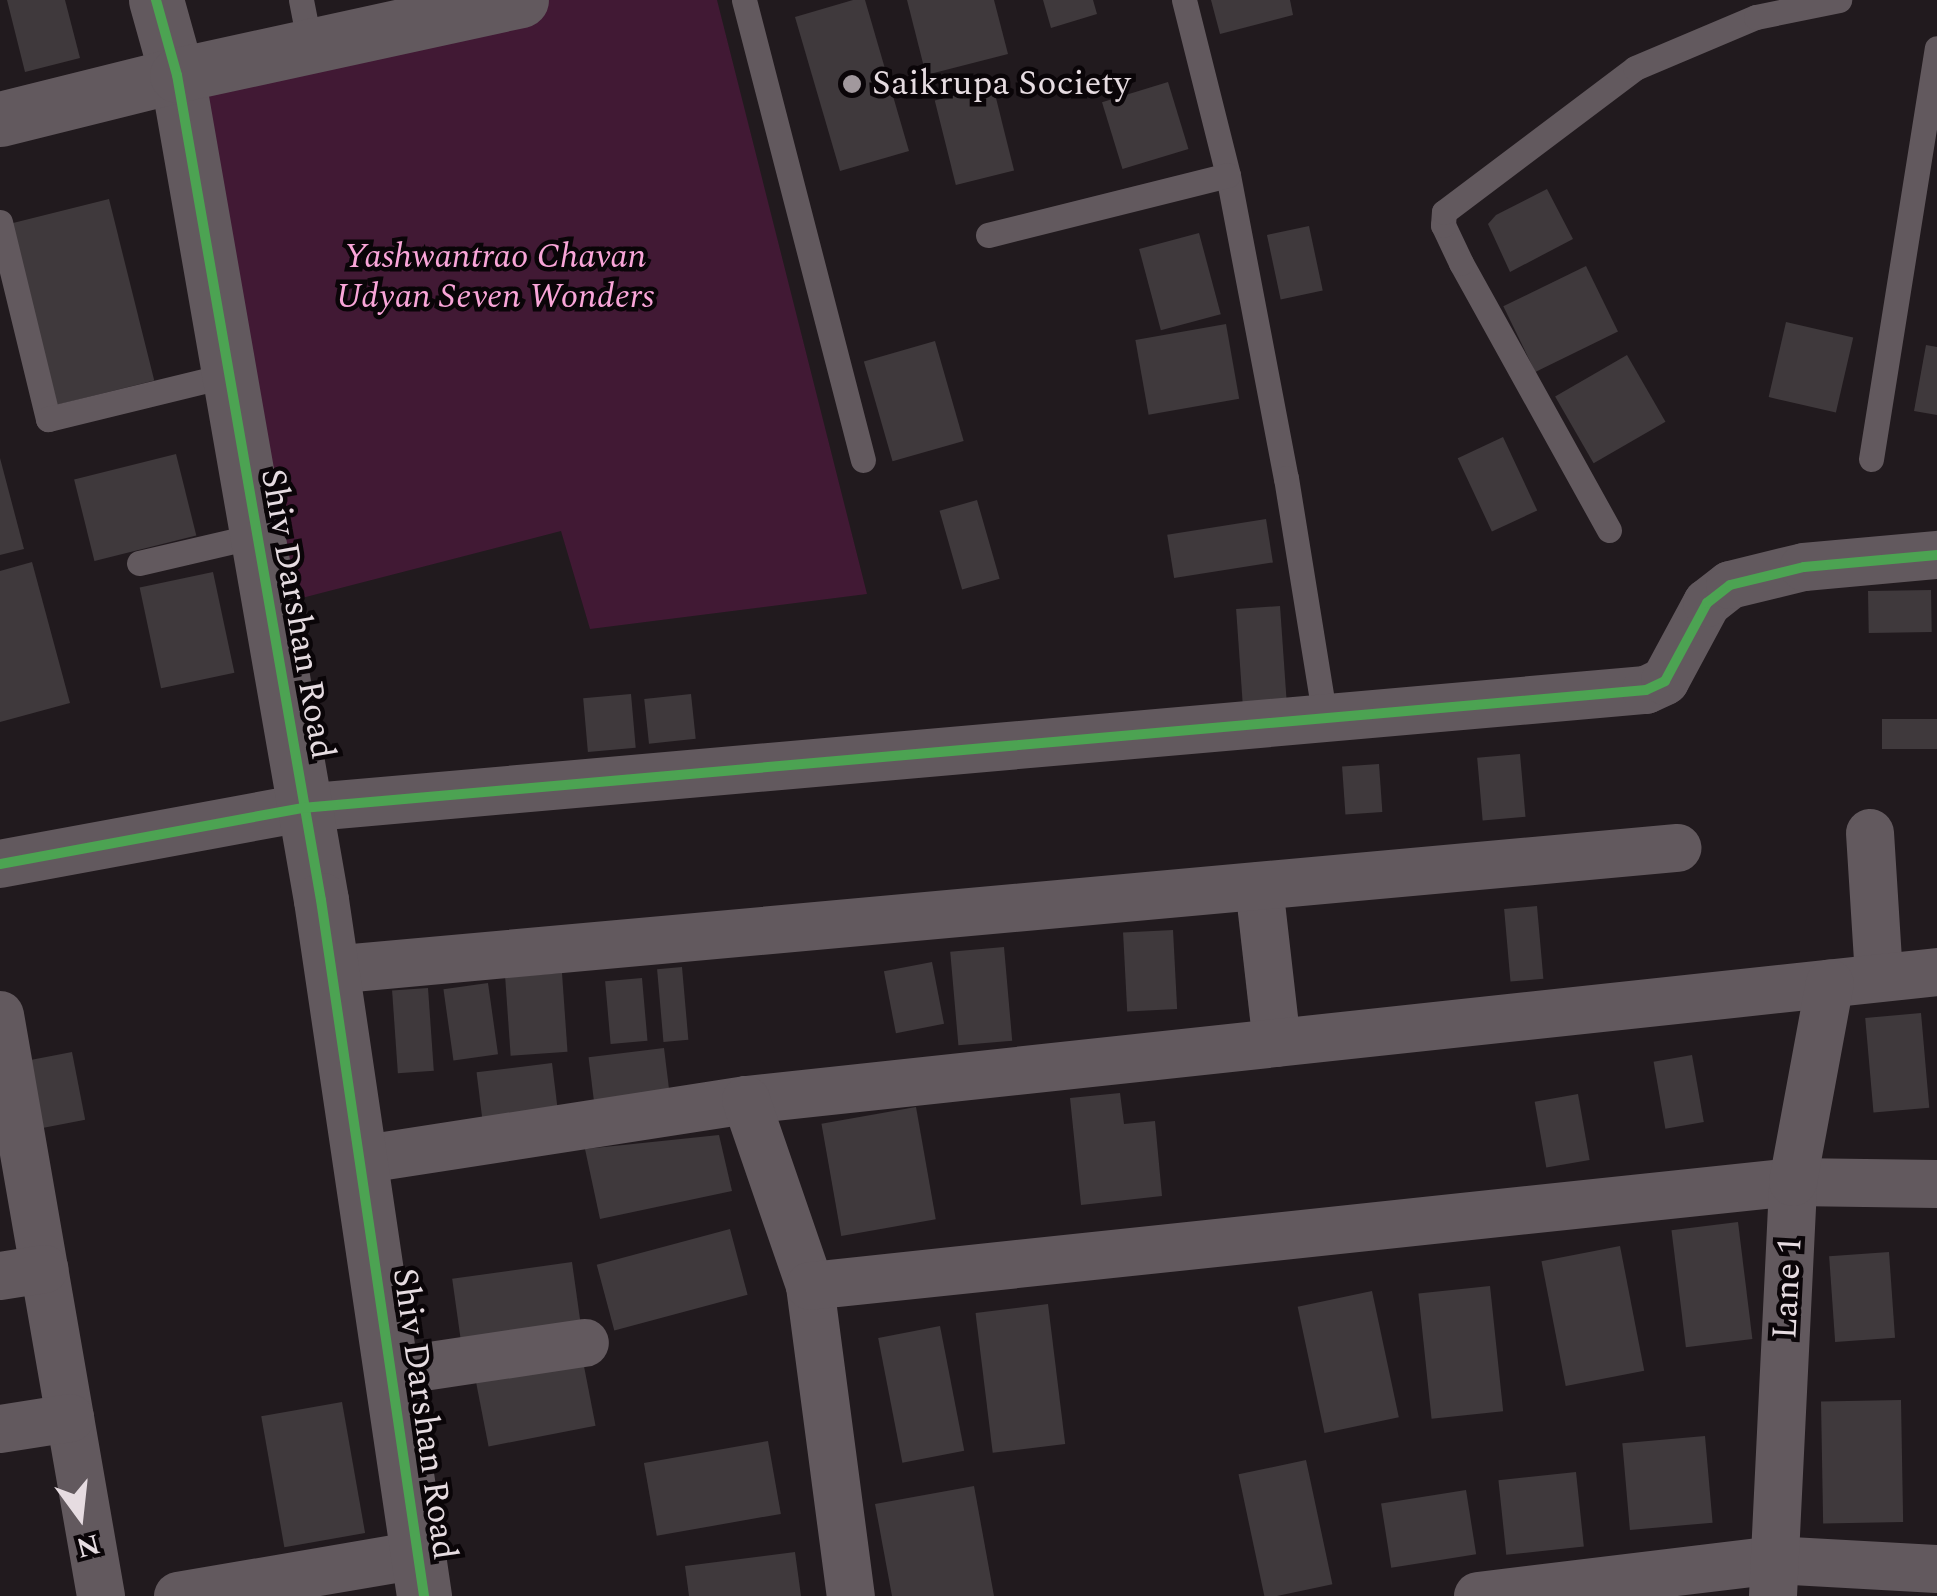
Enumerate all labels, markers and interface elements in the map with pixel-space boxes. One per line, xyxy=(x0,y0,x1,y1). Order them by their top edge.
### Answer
place label: Saikrupa Society xyxy=(872,63,1131,105)
marker: Saikrupa Society xyxy=(841,73,863,95)
park label: Yashwantrao Chavan Udyan Seven Wonders xyxy=(336,236,654,318)
street label: Shiv Darshan Road xyxy=(251,466,343,762)
street label: Lane 1 xyxy=(1764,1236,1812,1340)
street label: Shiv Darshan Road xyxy=(383,1266,465,1562)
north arrow xyxy=(30,1466,130,1566)
text: N xyxy=(71,1522,105,1569)

